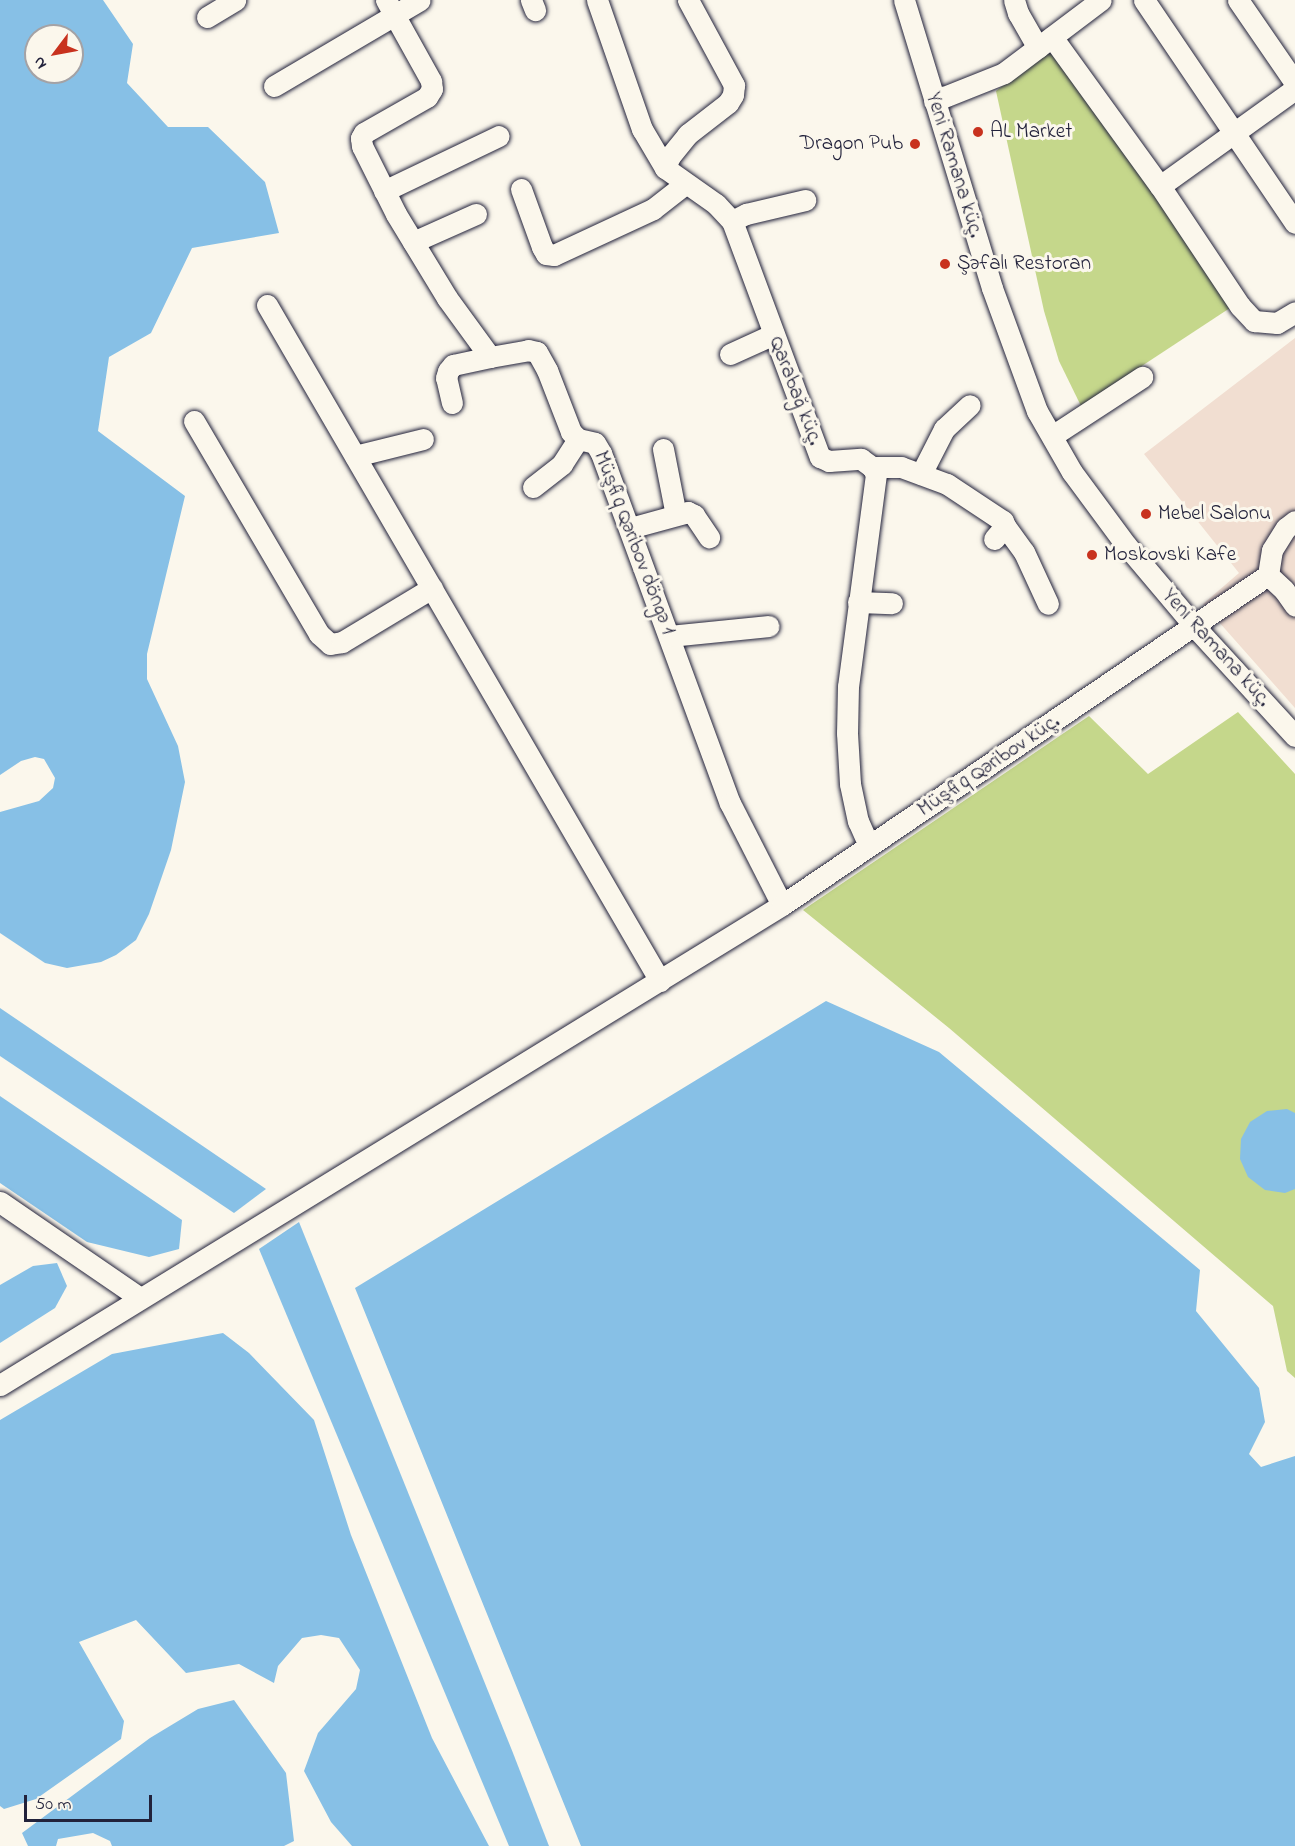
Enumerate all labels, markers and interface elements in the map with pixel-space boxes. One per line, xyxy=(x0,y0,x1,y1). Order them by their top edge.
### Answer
north arrow xyxy=(24,24,84,84)
text: N xyxy=(27,52,53,73)
street label: Yeni Ramana küç. xyxy=(920,89,988,241)
place label: AL Market xyxy=(990,119,1072,145)
marker: AL Market xyxy=(971,125,985,139)
place label: Dragon Pub xyxy=(800,131,903,157)
marker: Dragon Pub xyxy=(908,137,922,151)
place label: Şəfalı Restoran xyxy=(957,251,1091,277)
marker: Şəfalı Restoran xyxy=(938,257,952,271)
street label: Qarabağ küç. xyxy=(763,333,827,449)
street label: Müşfiq Qəribov döngə 1 xyxy=(587,448,681,638)
place label: Mebel Salonu xyxy=(1158,501,1271,527)
marker: Mebel Salonu xyxy=(1139,507,1153,521)
place label: Moskovski Kafe xyxy=(1104,542,1236,568)
marker: Moskovski Kafe xyxy=(1085,548,1099,562)
street label: Yeni Ramana küç. xyxy=(1156,584,1276,712)
street label: Müşfiq Qəribov küç. xyxy=(913,709,1065,823)
scale bar xyxy=(27,1783,154,1821)
text: 50 m xyxy=(35,1792,72,1818)

